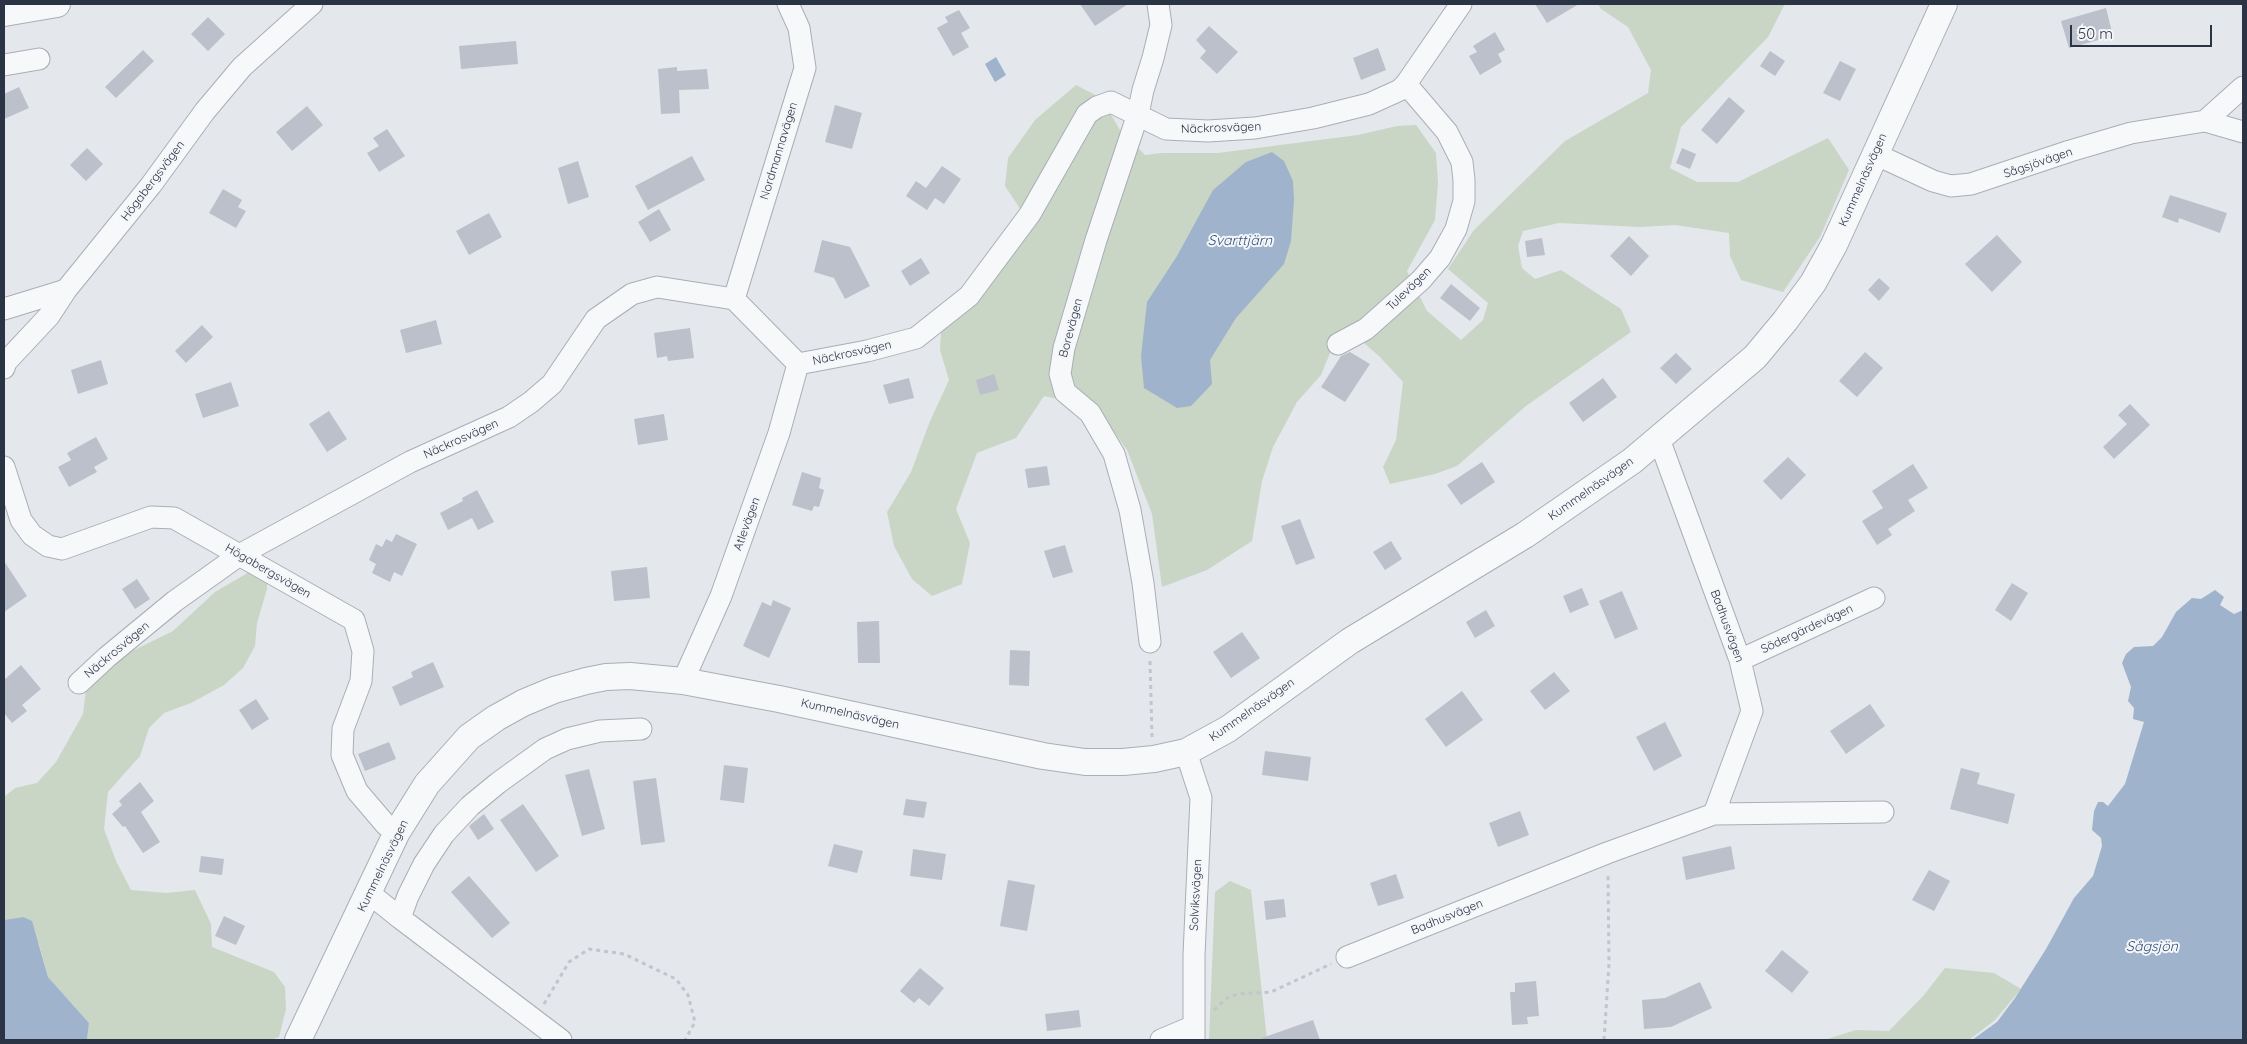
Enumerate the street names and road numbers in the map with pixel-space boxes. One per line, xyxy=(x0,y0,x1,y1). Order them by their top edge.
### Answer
street label: Nordmannavägen xyxy=(757,100,801,202)
street label: Näckrosvägen xyxy=(1181,119,1261,137)
street label: Kummelnäsvägen xyxy=(1836,131,1890,229)
street label: Högabergsvägen xyxy=(118,138,188,224)
street label: Sågsjövägen xyxy=(2002,144,2074,182)
street label: Tulevägen xyxy=(1384,264,1434,314)
street label: Borevägen xyxy=(1056,297,1086,359)
street label: Näckrosvägen xyxy=(811,338,893,368)
street label: Näckrosvägen xyxy=(421,416,501,462)
street label: Kummelnäsvägen xyxy=(1546,454,1636,524)
street label: Atlevägen xyxy=(731,495,763,553)
street label: Högabergsvägen xyxy=(223,541,313,601)
street label: Badhusvägen xyxy=(1707,588,1747,664)
street label: Södergärdevägen xyxy=(1759,601,1855,657)
street label: Näckrosvägen xyxy=(82,619,152,681)
street label: Kummelnäsvägen xyxy=(1207,675,1297,745)
street label: Kummelnäsvägen xyxy=(799,696,901,732)
street label: Kummelnäsvägen xyxy=(354,818,412,914)
street label: Solviksvägen xyxy=(1187,859,1205,931)
street label: Badhusvägen xyxy=(1409,896,1485,938)

